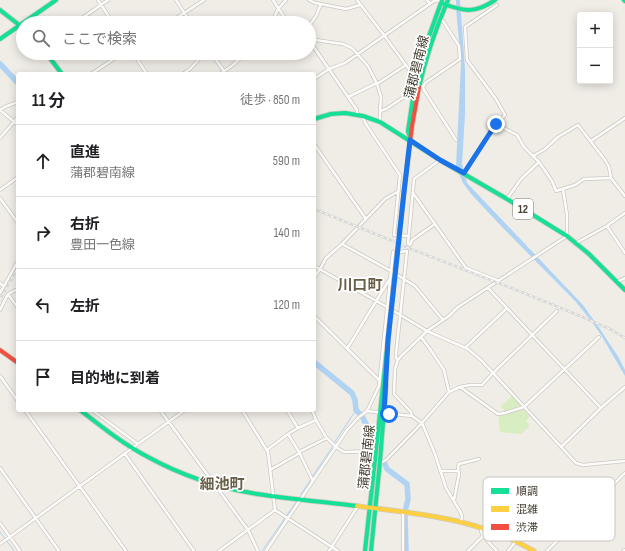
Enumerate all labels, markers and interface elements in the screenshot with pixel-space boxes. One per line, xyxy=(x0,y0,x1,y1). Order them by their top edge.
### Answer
map controls xyxy=(577,12,613,84)
button: + xyxy=(577,12,613,48)
search box xyxy=(16,16,316,60)
icon: search xyxy=(30,27,52,49)
text: ここで検索 xyxy=(62,30,137,49)
street label: 蒲郡碧南線 xyxy=(401,34,433,101)
button: − xyxy=(577,48,613,84)
text: 11 分 xyxy=(32,91,65,111)
text: 徒歩 · 850 m xyxy=(240,92,300,108)
route end xyxy=(487,115,505,133)
text: 直進 xyxy=(70,143,100,162)
icon: ahead xyxy=(32,150,54,172)
text: 590 m xyxy=(273,153,300,169)
text: 蒲郡碧南線 xyxy=(70,165,135,181)
road number: 12 xyxy=(513,199,533,219)
text: 右折 xyxy=(70,215,100,234)
icon: right xyxy=(32,222,54,244)
text: 140 m xyxy=(274,225,300,241)
text: 豊田一色線 xyxy=(70,237,135,253)
district label: 川口町 xyxy=(337,276,383,295)
icon: left xyxy=(32,294,54,316)
text: 左折 xyxy=(70,297,100,316)
text: 120 m xyxy=(274,297,300,313)
icon: arrive xyxy=(32,366,54,388)
text: 目的地に到着 xyxy=(70,369,160,388)
route start xyxy=(380,405,398,423)
street label: 蒲郡碧南線 xyxy=(356,424,378,490)
district label: 細池町 xyxy=(199,475,245,494)
legend xyxy=(483,477,615,541)
text: 順調 xyxy=(516,485,538,498)
text: 混雑 xyxy=(516,503,538,516)
text: 渋滞 xyxy=(516,521,538,534)

